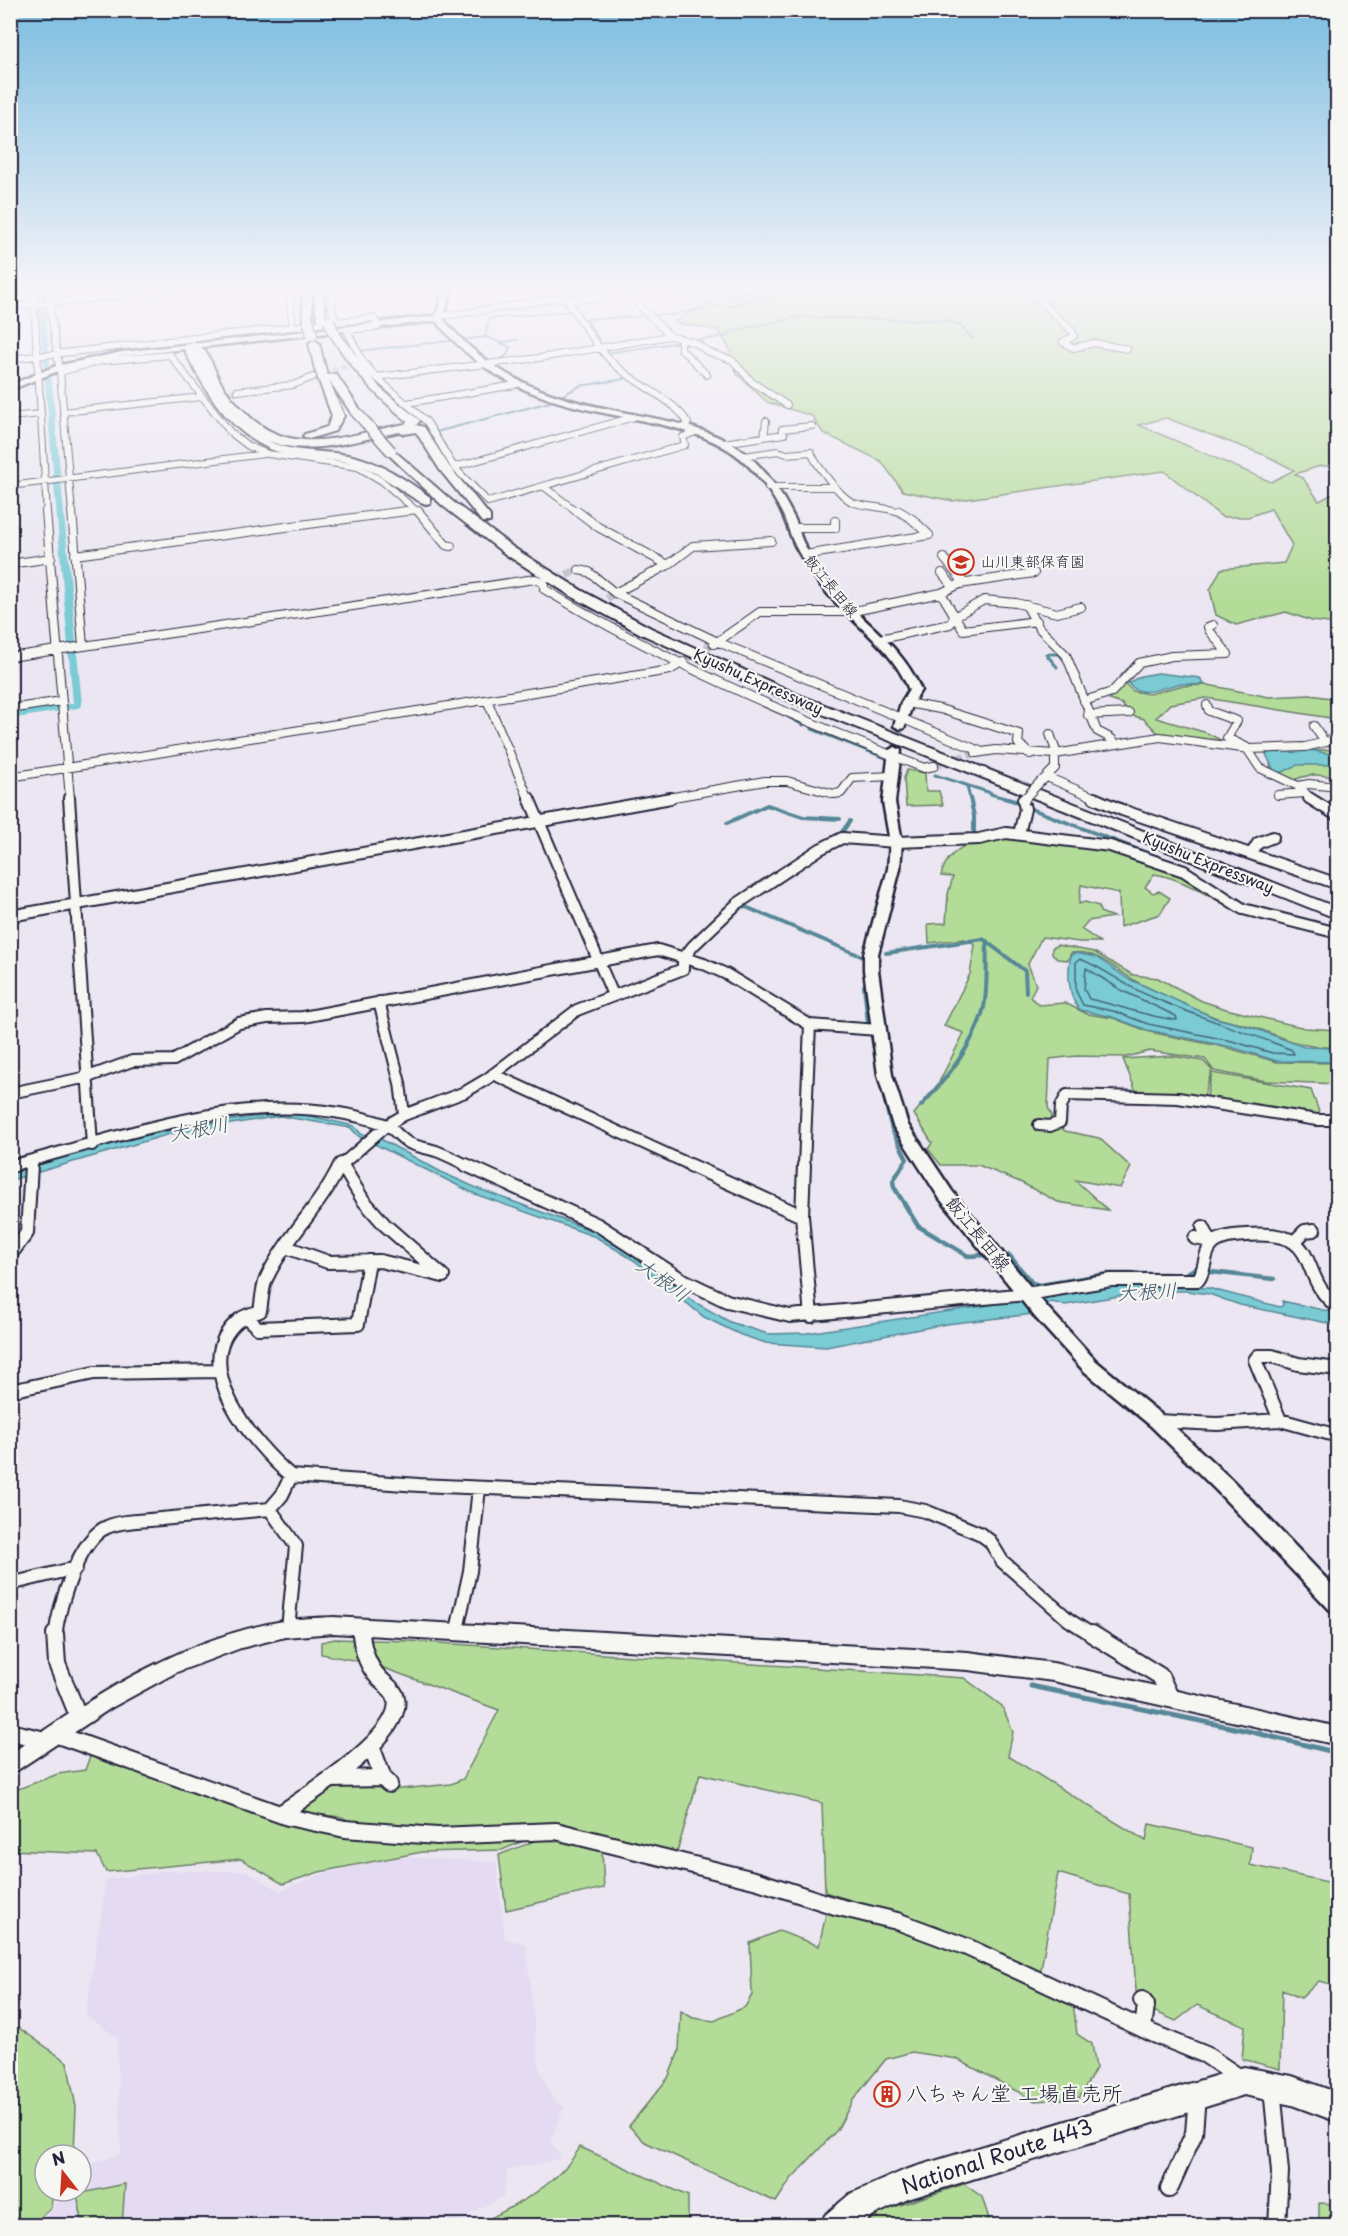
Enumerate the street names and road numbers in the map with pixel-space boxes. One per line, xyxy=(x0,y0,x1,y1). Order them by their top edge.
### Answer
street label: 飯江長田線 xyxy=(800,549,865,621)
street label: Kyushu Expressway xyxy=(690,642,827,720)
street label: Kyushu Expressway xyxy=(1140,825,1278,898)
street label: 飯江長田線 xyxy=(940,1190,1018,1277)
street label: National Route 443 xyxy=(897,2109,1096,2201)

